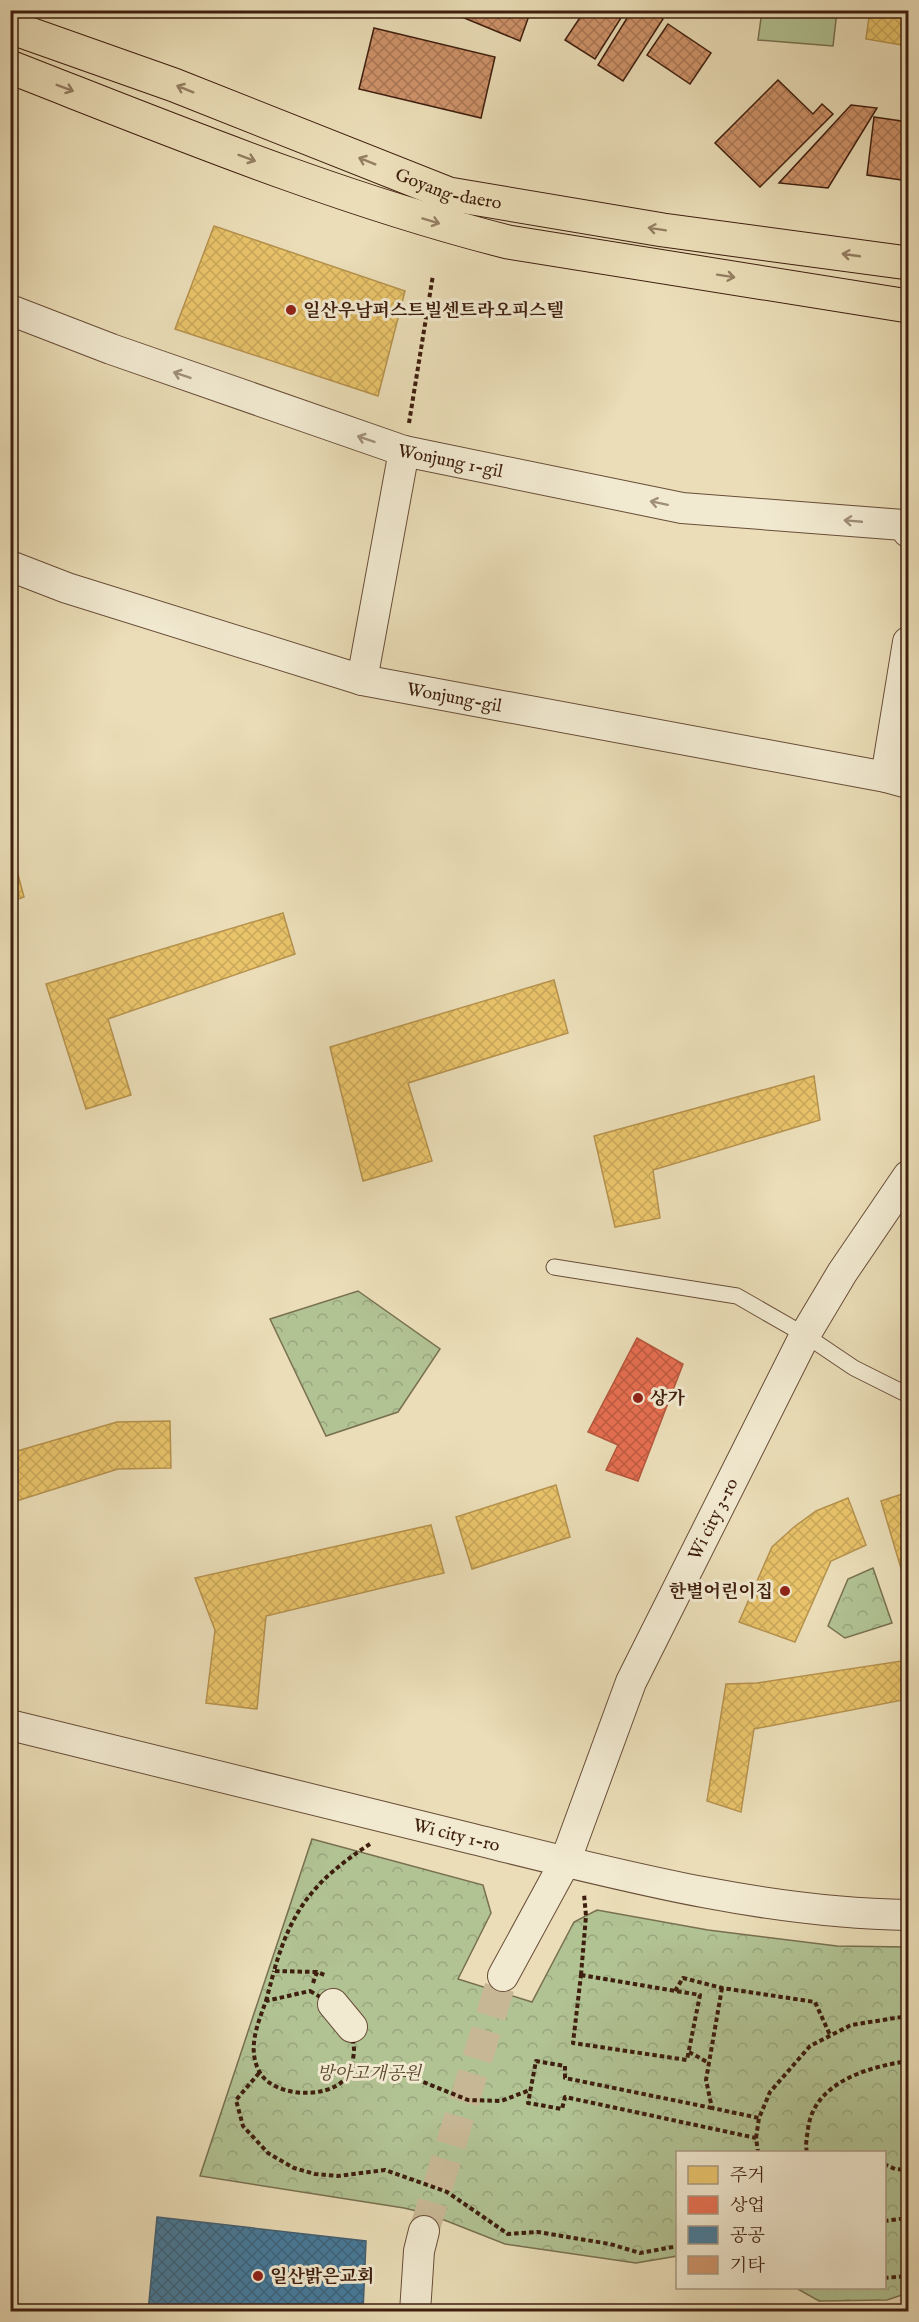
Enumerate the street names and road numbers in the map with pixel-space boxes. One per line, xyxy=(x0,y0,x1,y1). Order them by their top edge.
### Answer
street label: Goyang-daero xyxy=(391,164,503,216)
street label: Wonjung 1-gil xyxy=(396,440,505,484)
street label: Wonjung-gil xyxy=(405,678,504,719)
street label: Wi city 3-ro xyxy=(684,1474,744,1564)
street label: Wi city 1-ro xyxy=(410,1815,502,1858)

